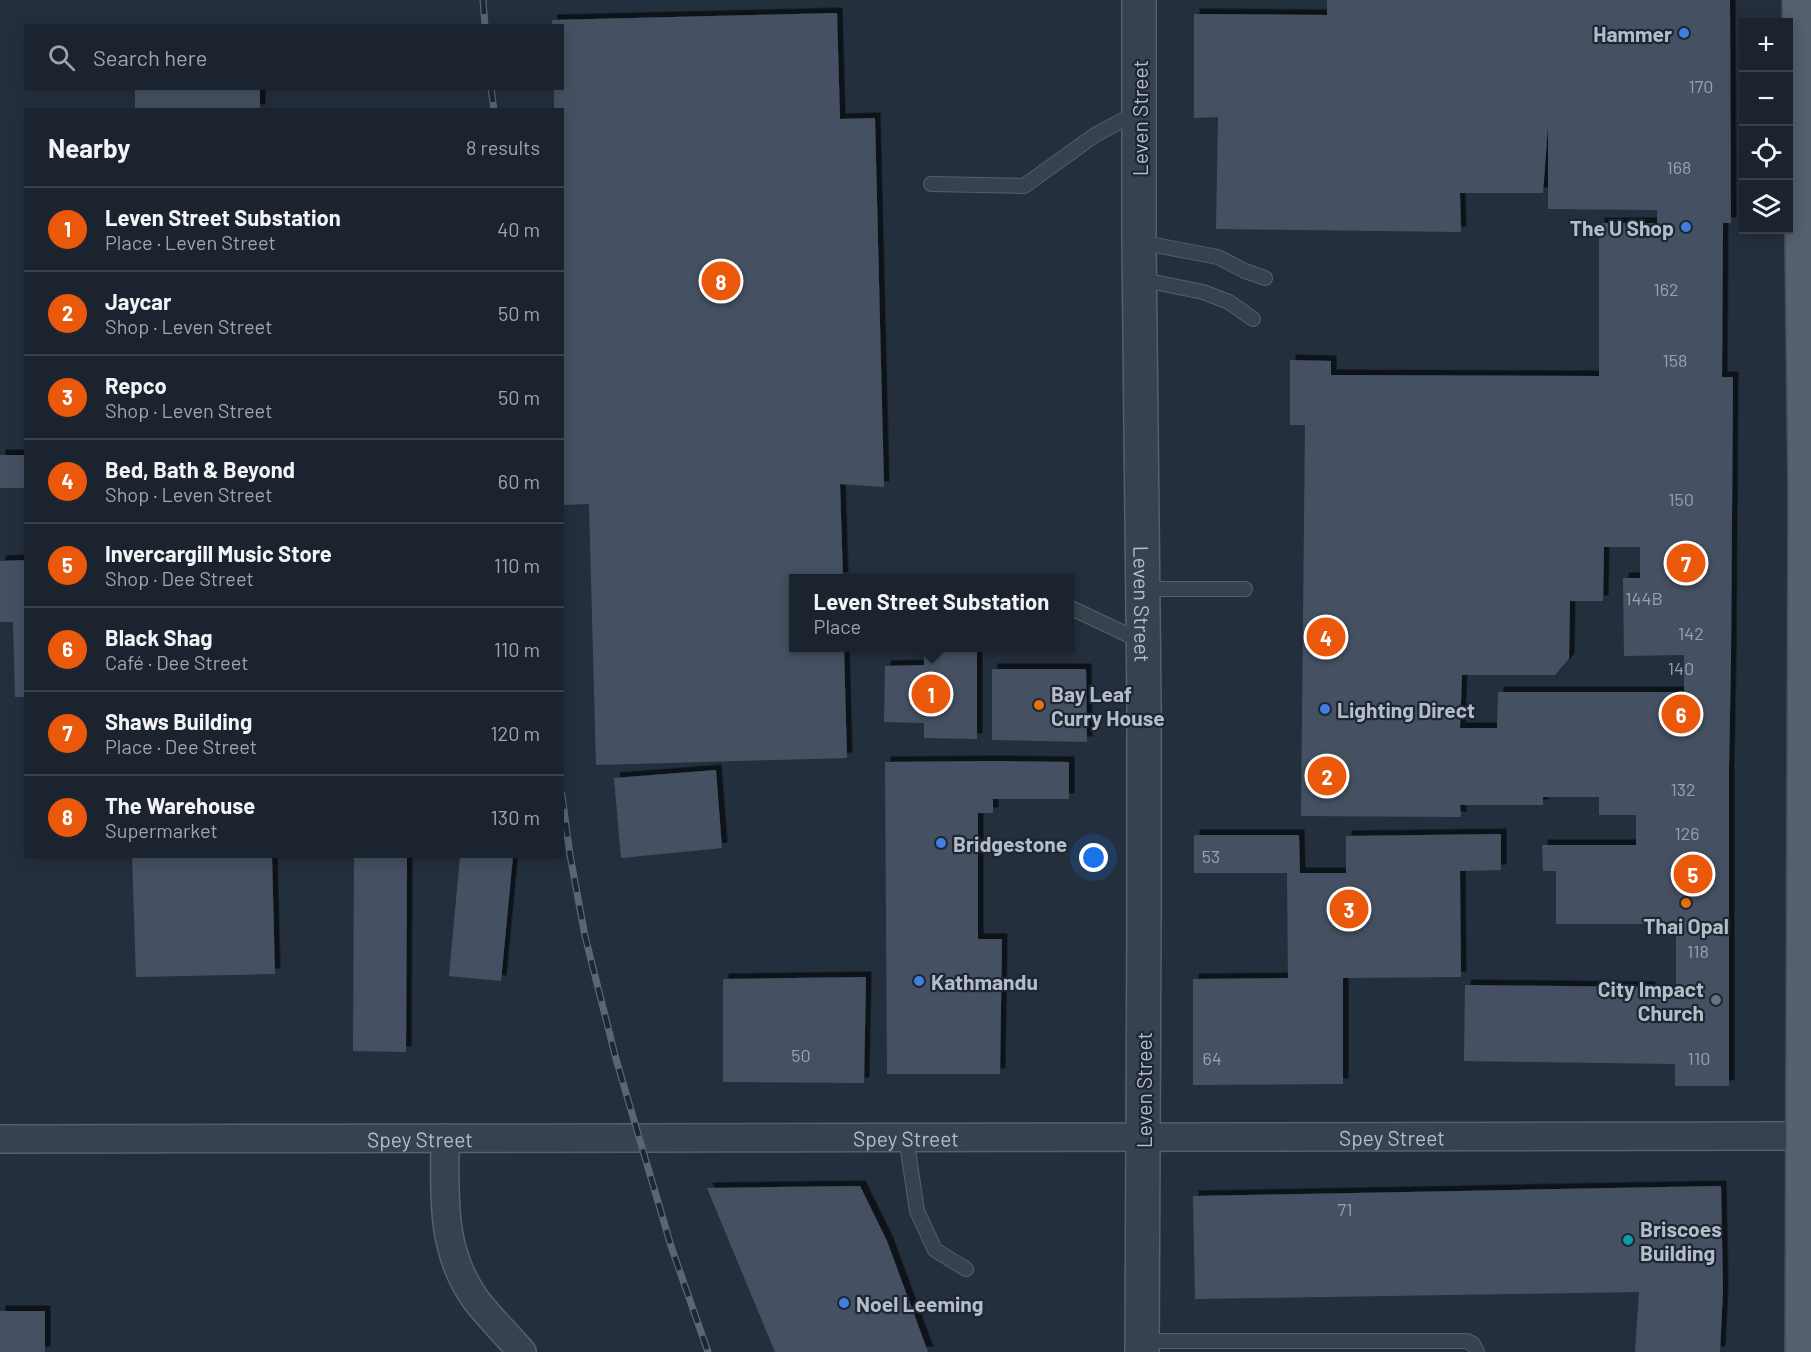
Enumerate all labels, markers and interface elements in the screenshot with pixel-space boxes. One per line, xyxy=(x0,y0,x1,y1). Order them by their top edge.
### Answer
map controls xyxy=(1739,18,1793,234)
button: + xyxy=(1739,18,1793,72)
place label: Hammer xyxy=(1593,21,1672,46)
search box xyxy=(24,24,564,90)
marker: Hammer xyxy=(1677,26,1691,40)
icon: search xyxy=(45,41,78,74)
text: Search here xyxy=(93,44,207,70)
street label: Leven Street xyxy=(1127,60,1152,176)
button: − xyxy=(1739,72,1793,126)
house number: 170 xyxy=(1689,75,1713,97)
button: locate xyxy=(1739,126,1793,180)
text: Nearby xyxy=(48,132,130,163)
text: 8 results xyxy=(466,135,540,159)
house number: 168 xyxy=(1667,156,1691,178)
button: layers xyxy=(1739,180,1793,234)
text: Leven Street Substation xyxy=(105,204,341,230)
place label: The U Shop xyxy=(1570,215,1674,240)
text: 1 xyxy=(64,217,71,241)
text: 40 m xyxy=(497,217,540,241)
marker: The U Shop xyxy=(1679,220,1693,234)
text: Place · Leven Street xyxy=(105,230,276,254)
pin: 8 xyxy=(702,258,740,304)
house number: 162 xyxy=(1653,278,1679,300)
text: Jaycar xyxy=(105,288,171,314)
text: 2 xyxy=(62,301,73,325)
text: 50 m xyxy=(498,301,540,325)
text: Shop · Leven Street xyxy=(105,314,272,338)
house number: 158 xyxy=(1663,349,1687,371)
text: Repco xyxy=(105,372,167,398)
text: 3 xyxy=(62,385,73,409)
text: 50 m xyxy=(498,385,540,409)
text: Shop · Leven Street xyxy=(105,398,272,422)
text: Bed, Bath & Beyond xyxy=(105,456,295,482)
text: 4 xyxy=(61,469,74,493)
text: 60 m xyxy=(498,469,540,493)
text: Shop · Leven Street xyxy=(105,482,272,506)
house number: 150 xyxy=(1668,488,1694,510)
text: Invercargill Music Store xyxy=(105,540,332,566)
pin: 7 xyxy=(1666,540,1706,586)
street label: Leven Street xyxy=(1130,546,1156,662)
text: 5 xyxy=(62,553,73,577)
text: 110 m xyxy=(494,553,540,577)
text: Shop · Dee Street xyxy=(105,566,254,590)
popup xyxy=(789,574,1074,652)
house number: 144B xyxy=(1625,587,1663,609)
text: Leven Street Substation xyxy=(814,588,1049,614)
text: Place xyxy=(814,614,861,638)
pin: 4 xyxy=(1306,614,1346,660)
house number: 142 xyxy=(1678,622,1704,644)
text: Black Shag xyxy=(105,624,213,650)
text: 6 xyxy=(62,637,73,661)
text: 110 m xyxy=(494,637,540,661)
text: Café · Dee Street xyxy=(105,650,248,674)
house number: 140 xyxy=(1668,657,1694,679)
pin: 1 xyxy=(912,672,950,716)
place label: Bay Leaf Curry House xyxy=(1051,681,1165,730)
pin: 6 xyxy=(1662,692,1700,736)
place label: Lighting Direct xyxy=(1337,697,1475,722)
marker: Bay Leaf Curry House xyxy=(1032,698,1046,712)
marker: Lighting Direct xyxy=(1318,702,1332,716)
text: Shaws Building xyxy=(105,708,252,734)
text: 7 xyxy=(63,721,72,745)
text: 120 m xyxy=(490,721,540,745)
text: Place · Dee Street xyxy=(105,734,257,758)
pin: 2 xyxy=(1308,754,1346,798)
house number: 132 xyxy=(1670,778,1696,800)
text: The Warehouse xyxy=(105,792,255,818)
text: 8 xyxy=(62,805,73,829)
text: 130 m xyxy=(491,805,540,829)
text: Supermarket xyxy=(105,818,218,842)
house number: 126 xyxy=(1674,822,1700,844)
place label: Bridgestone xyxy=(953,831,1067,856)
marker: Bridgestone xyxy=(934,836,948,850)
your location xyxy=(1079,843,1108,872)
house number: 53 xyxy=(1202,845,1220,867)
pin: 5 xyxy=(1674,852,1712,896)
pin: 3 xyxy=(1330,886,1368,932)
marker: Thai Opal xyxy=(1679,896,1693,910)
place label: Thai Opal xyxy=(1643,913,1729,938)
house number: 118 xyxy=(1687,940,1709,962)
place label: Kathmandu xyxy=(931,969,1038,994)
marker: Kathmandu xyxy=(912,974,926,988)
place label: City Impact Church xyxy=(1598,976,1704,1025)
marker: City Impact Church xyxy=(1709,993,1723,1007)
street label: Leven Street xyxy=(1131,1032,1156,1148)
house number: 50 xyxy=(791,1044,811,1066)
house number: 64 xyxy=(1202,1047,1222,1069)
house number: 110 xyxy=(1688,1047,1710,1069)
street label: Spey Street xyxy=(1339,1124,1445,1149)
street label: Spey Street xyxy=(853,1125,959,1150)
street label: Spey Street xyxy=(367,1126,473,1151)
house number: 71 xyxy=(1338,1198,1352,1220)
place label: Briscoes Building xyxy=(1640,1216,1722,1265)
marker: Briscoes Building xyxy=(1621,1233,1635,1247)
place label: Noel Leeming xyxy=(856,1291,983,1316)
marker: Noel Leeming xyxy=(837,1296,851,1310)

